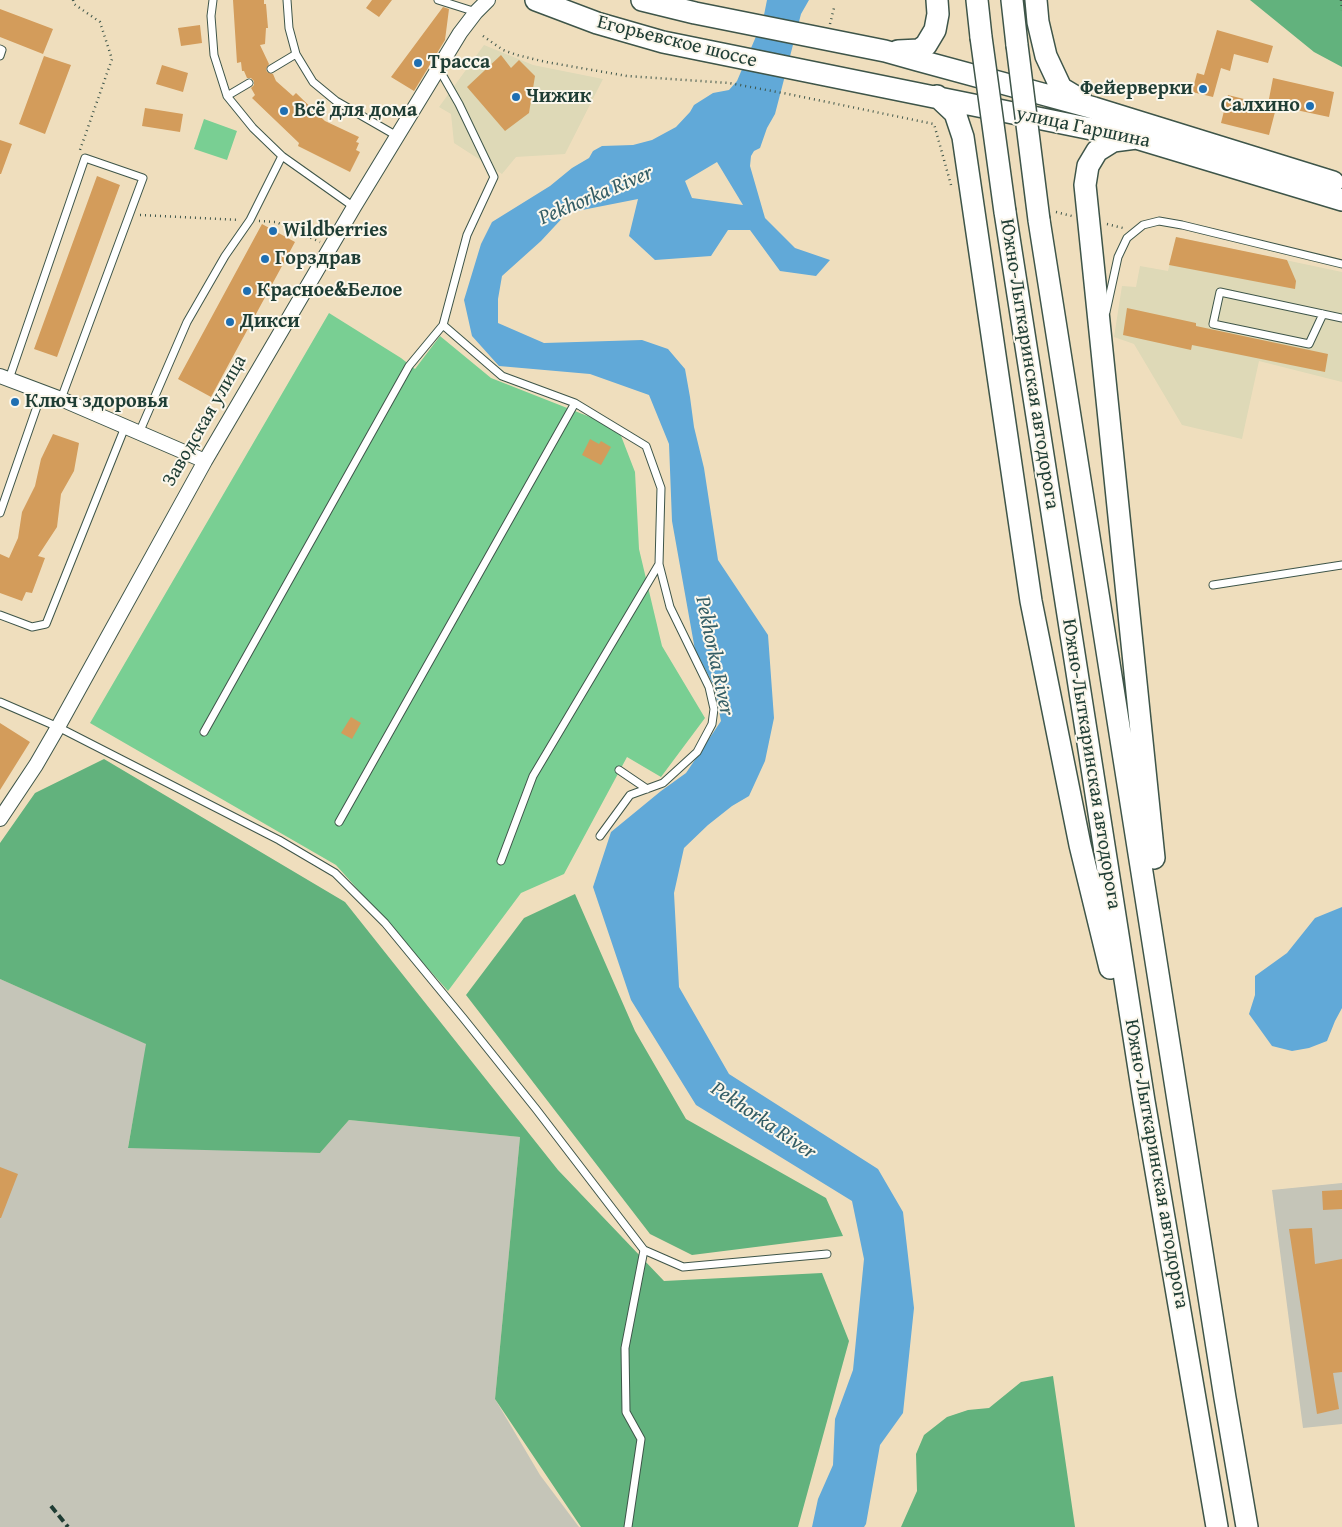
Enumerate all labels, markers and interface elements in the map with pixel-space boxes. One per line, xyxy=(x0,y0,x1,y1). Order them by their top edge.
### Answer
street label: Егорьевское шоссе xyxy=(595,11,759,73)
place label: Трасса xyxy=(428,51,490,75)
marker: Трасса xyxy=(412,57,424,69)
place label: Фейерверки xyxy=(1080,77,1193,101)
marker: Фейерверки xyxy=(1197,83,1209,95)
place label: Чижик xyxy=(526,85,591,109)
marker: Чижик xyxy=(510,91,522,103)
place label: Салхино xyxy=(1221,94,1300,118)
place label: Всё для дома xyxy=(294,99,417,123)
marker: Салхино xyxy=(1304,100,1316,112)
street label: улица Гаршина xyxy=(1014,102,1152,154)
marker: Всё для дома xyxy=(278,105,290,117)
water label: Pekhorka River xyxy=(535,161,657,231)
street label: Южно-Лыткаринская автодорога xyxy=(994,217,1064,511)
place label: Wildberries xyxy=(283,219,388,243)
marker: Wildberries xyxy=(267,225,279,237)
place label: Горздрав xyxy=(275,247,361,271)
marker: Горздрав xyxy=(259,253,271,265)
place label: Красное&Белое xyxy=(257,279,402,303)
marker: Красное&Белое xyxy=(241,285,253,297)
place label: Дикси xyxy=(240,310,300,334)
marker: Дикси xyxy=(224,316,236,328)
street label: Заводская улица xyxy=(158,351,252,491)
place label: Ключ здоровья xyxy=(25,390,168,414)
marker: Ключ здоровья xyxy=(9,396,21,408)
water label: Pekhorka River xyxy=(689,594,739,718)
street label: Южно-Лыткаринская автодорога xyxy=(1056,617,1126,911)
street label: Южно-Лыткаринская автодорога xyxy=(1119,1017,1193,1311)
water label: Pekhorka River xyxy=(706,1077,820,1165)

